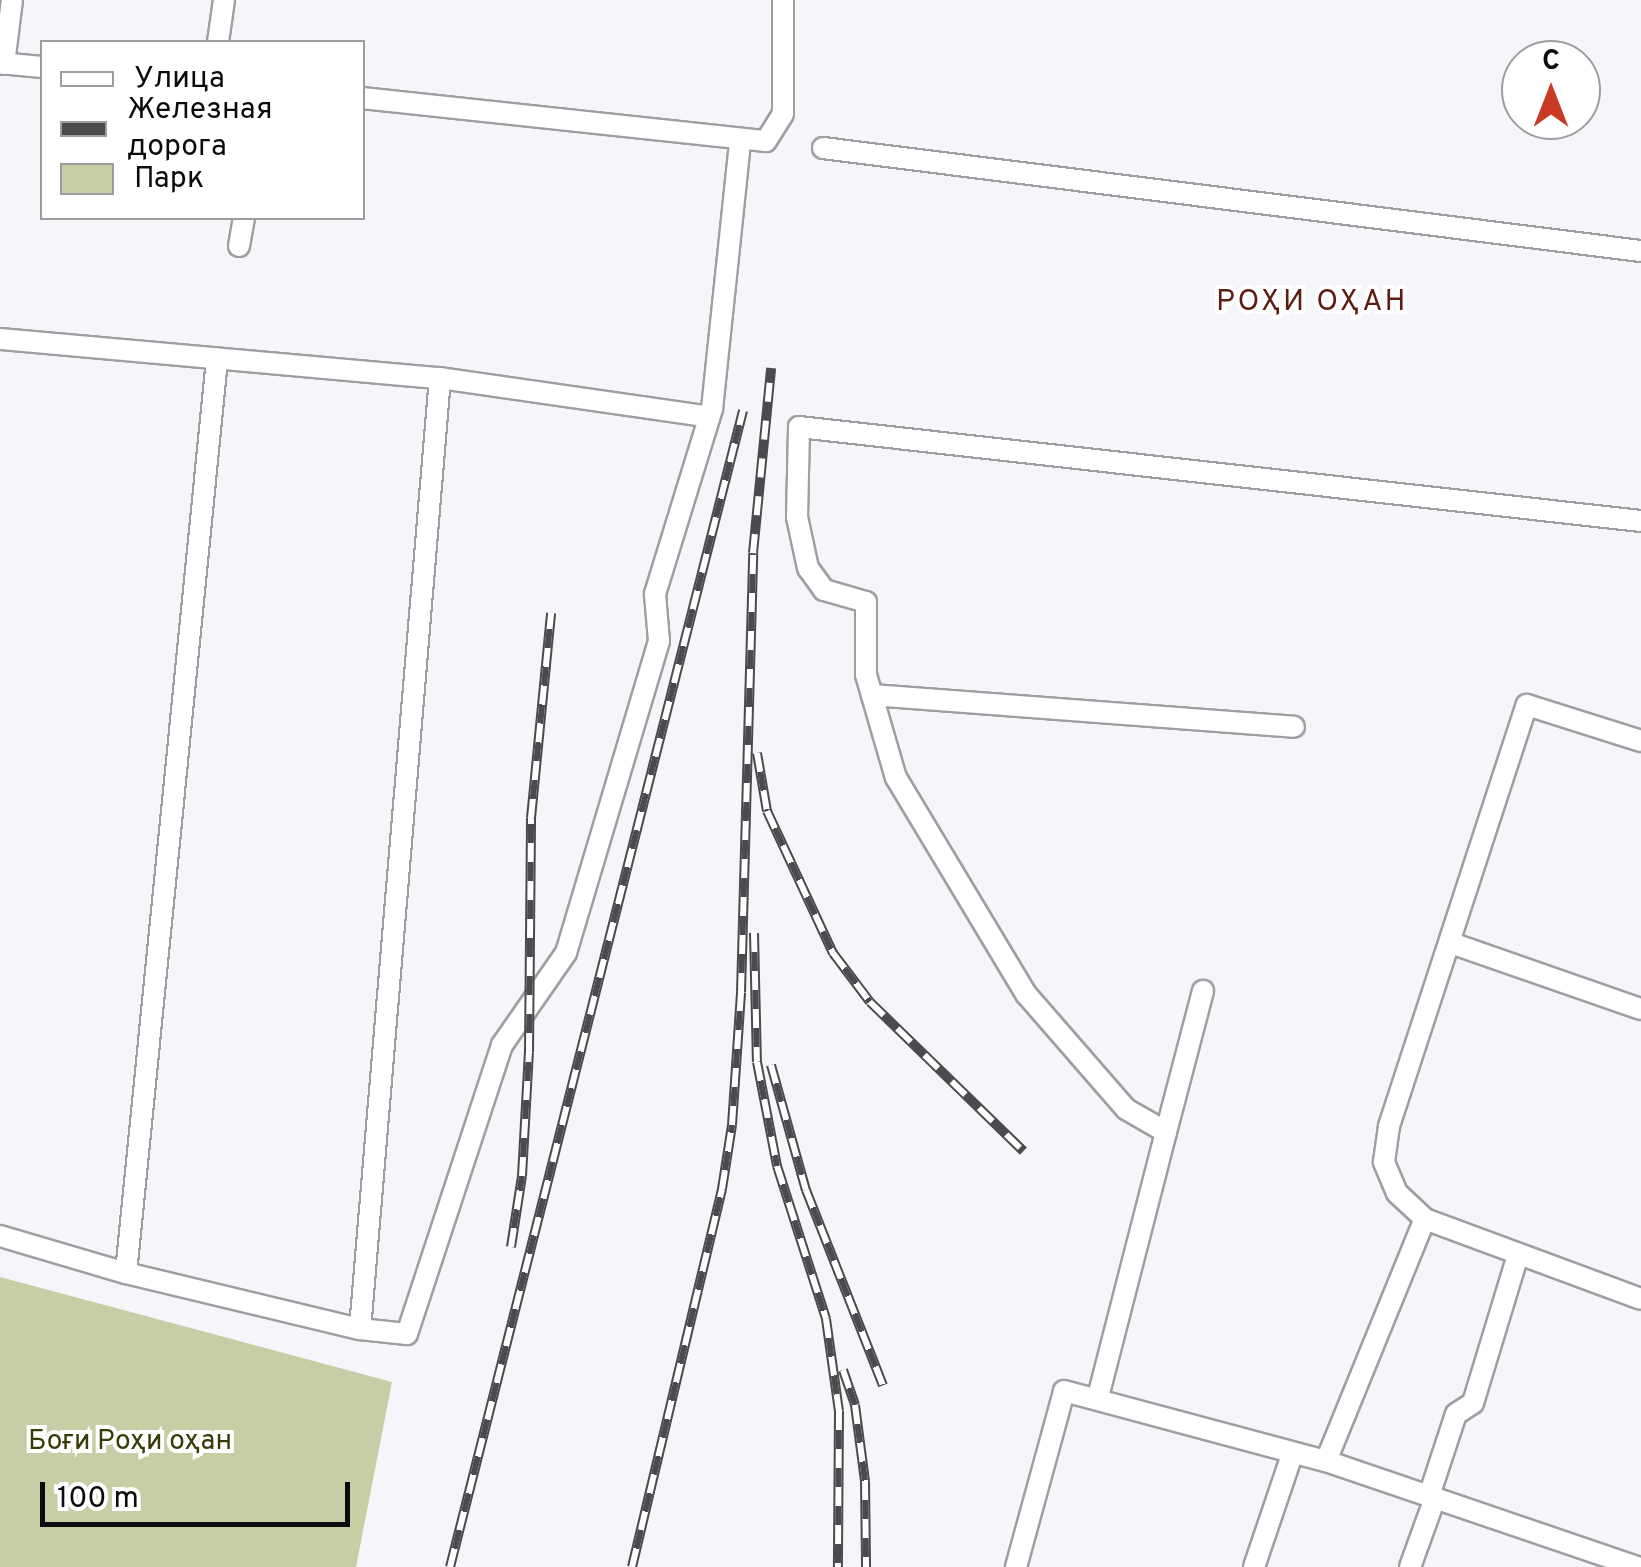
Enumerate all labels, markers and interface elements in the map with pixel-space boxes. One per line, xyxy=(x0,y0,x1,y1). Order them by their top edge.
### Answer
legend xyxy=(40,40,365,220)
north arrow xyxy=(1501,40,1601,140)
text: С xyxy=(1542,44,1560,80)
text: Улица xyxy=(134,61,225,98)
text: Железная дорога xyxy=(127,92,273,166)
text: Парк xyxy=(134,161,204,198)
district label: РОҲИ ОҲАН xyxy=(1216,285,1408,321)
park label: Боғи Роҳи оҳан xyxy=(28,1425,232,1459)
scale bar xyxy=(45,1462,355,1524)
text: 100 m xyxy=(57,1481,139,1518)

